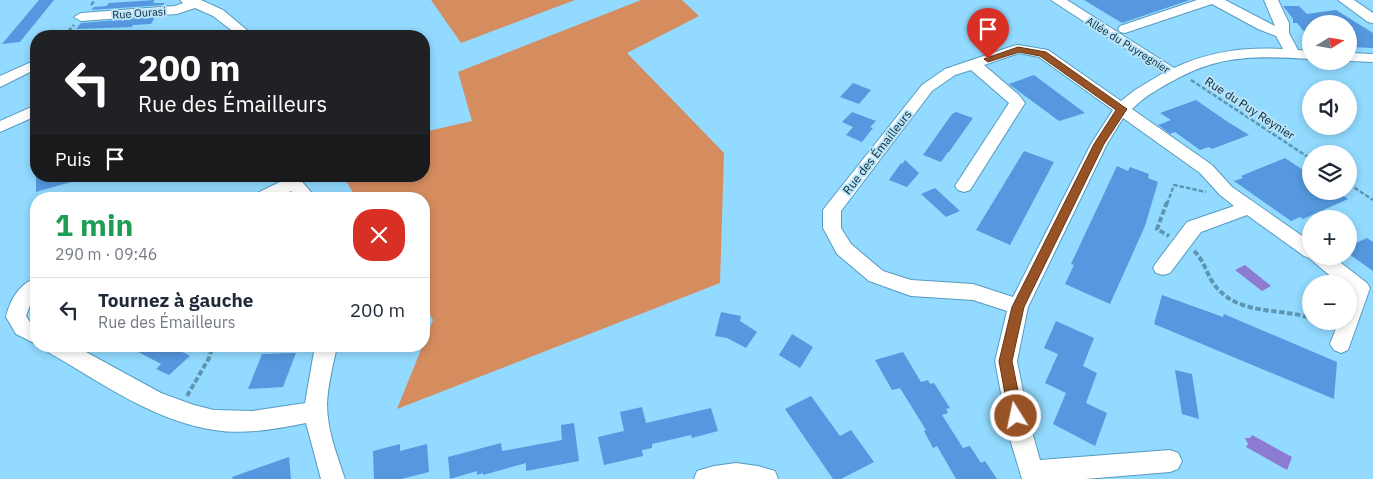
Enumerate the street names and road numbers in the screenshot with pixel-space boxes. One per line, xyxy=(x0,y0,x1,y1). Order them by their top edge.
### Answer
street label: Rue Ourasi xyxy=(112,4,166,22)
street label: Allée du Puyregnier xyxy=(1084,14,1172,76)
street label: Rue du Puy Reynier xyxy=(1202,73,1298,143)
street label: Rue des Émailleurs xyxy=(839,107,915,197)

